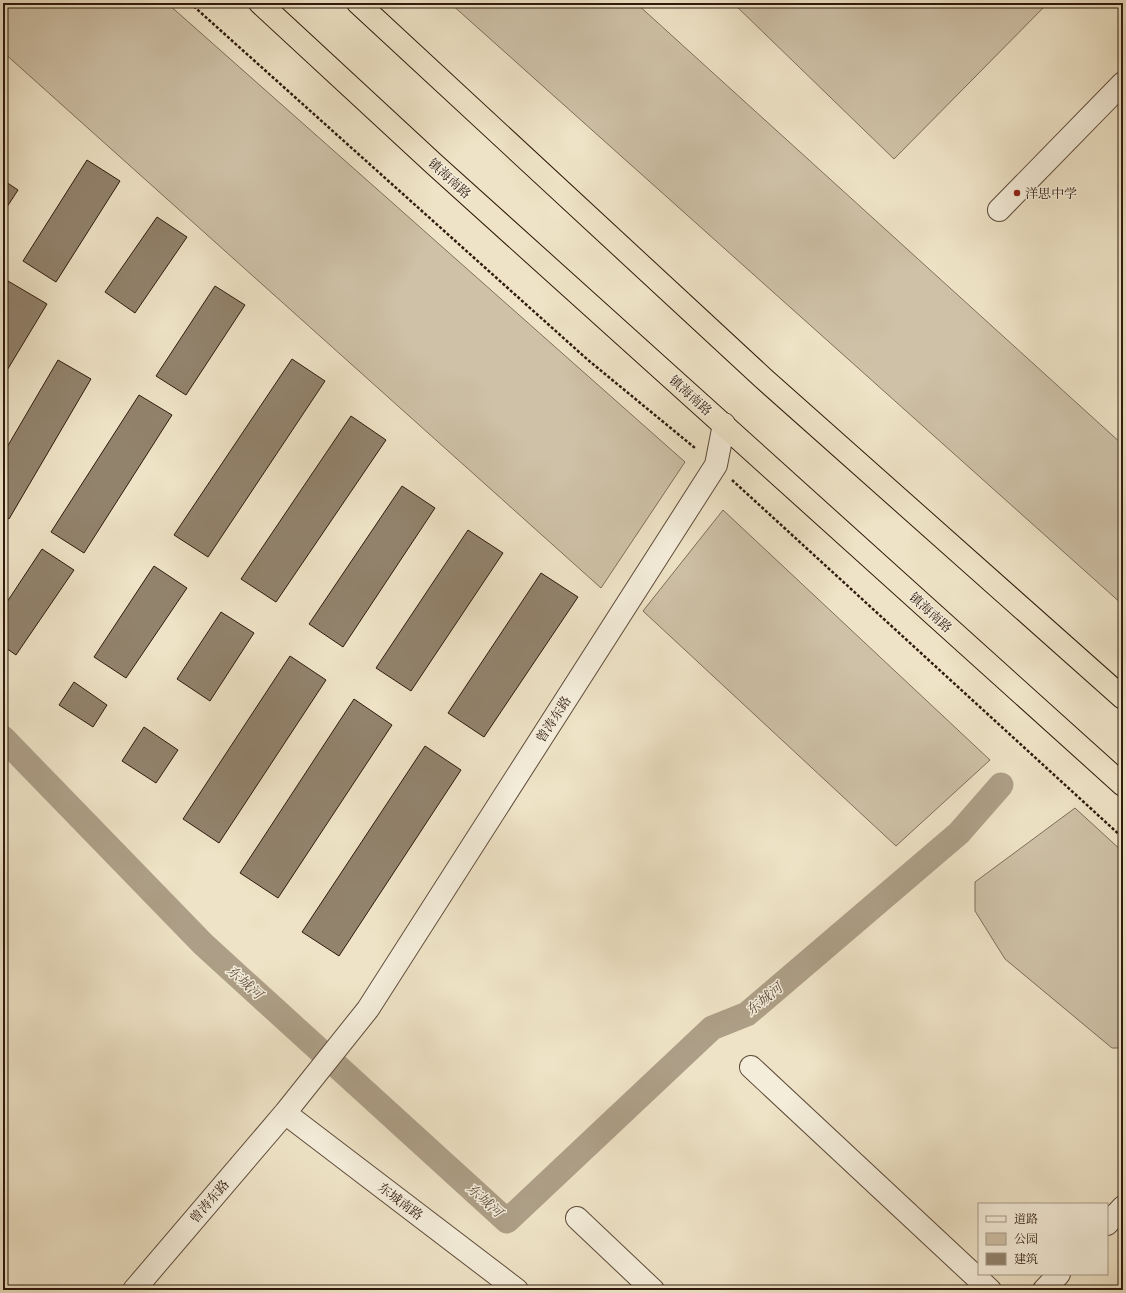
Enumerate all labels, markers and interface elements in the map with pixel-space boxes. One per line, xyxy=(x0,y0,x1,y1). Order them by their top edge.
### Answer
street label: 镇海南路 xyxy=(425,155,475,201)
place label: 洋思中学 xyxy=(1025,185,1077,201)
marker: 洋思中学 xyxy=(1012,188,1022,198)
street label: 镇海南路 xyxy=(666,372,716,418)
street label: 镇海南路 xyxy=(906,589,956,635)
street label: 曾涛东路 xyxy=(532,693,574,745)
water label: 东城河 xyxy=(223,961,269,1005)
water label: 东城河 xyxy=(742,977,788,1019)
street label: 曾涛东路 xyxy=(186,1176,232,1226)
street label: 东城南路 xyxy=(375,1179,427,1223)
water label: 东城河 xyxy=(463,1179,509,1223)
legend xyxy=(978,1203,1108,1275)
text: 道路 xyxy=(1014,1211,1038,1226)
text: 公园 xyxy=(1014,1231,1038,1246)
text: 建筑 xyxy=(1014,1251,1038,1266)

